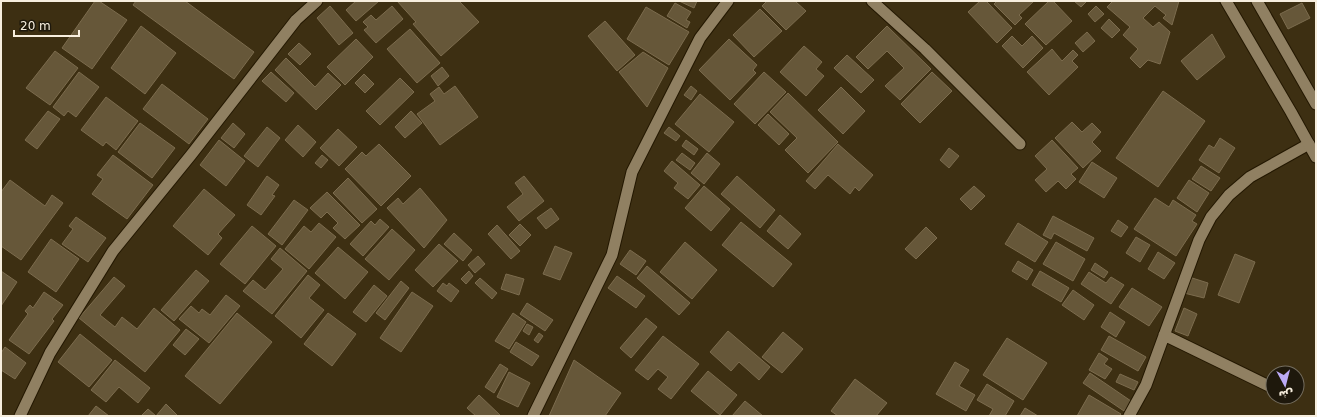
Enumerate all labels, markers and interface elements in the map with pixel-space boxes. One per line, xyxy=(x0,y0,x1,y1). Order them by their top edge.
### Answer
scale bar xyxy=(14,12,79,38)
text: 20 m xyxy=(20,19,51,33)
north arrow xyxy=(1265,365,1305,405)
text: ش xyxy=(1278,387,1294,402)

